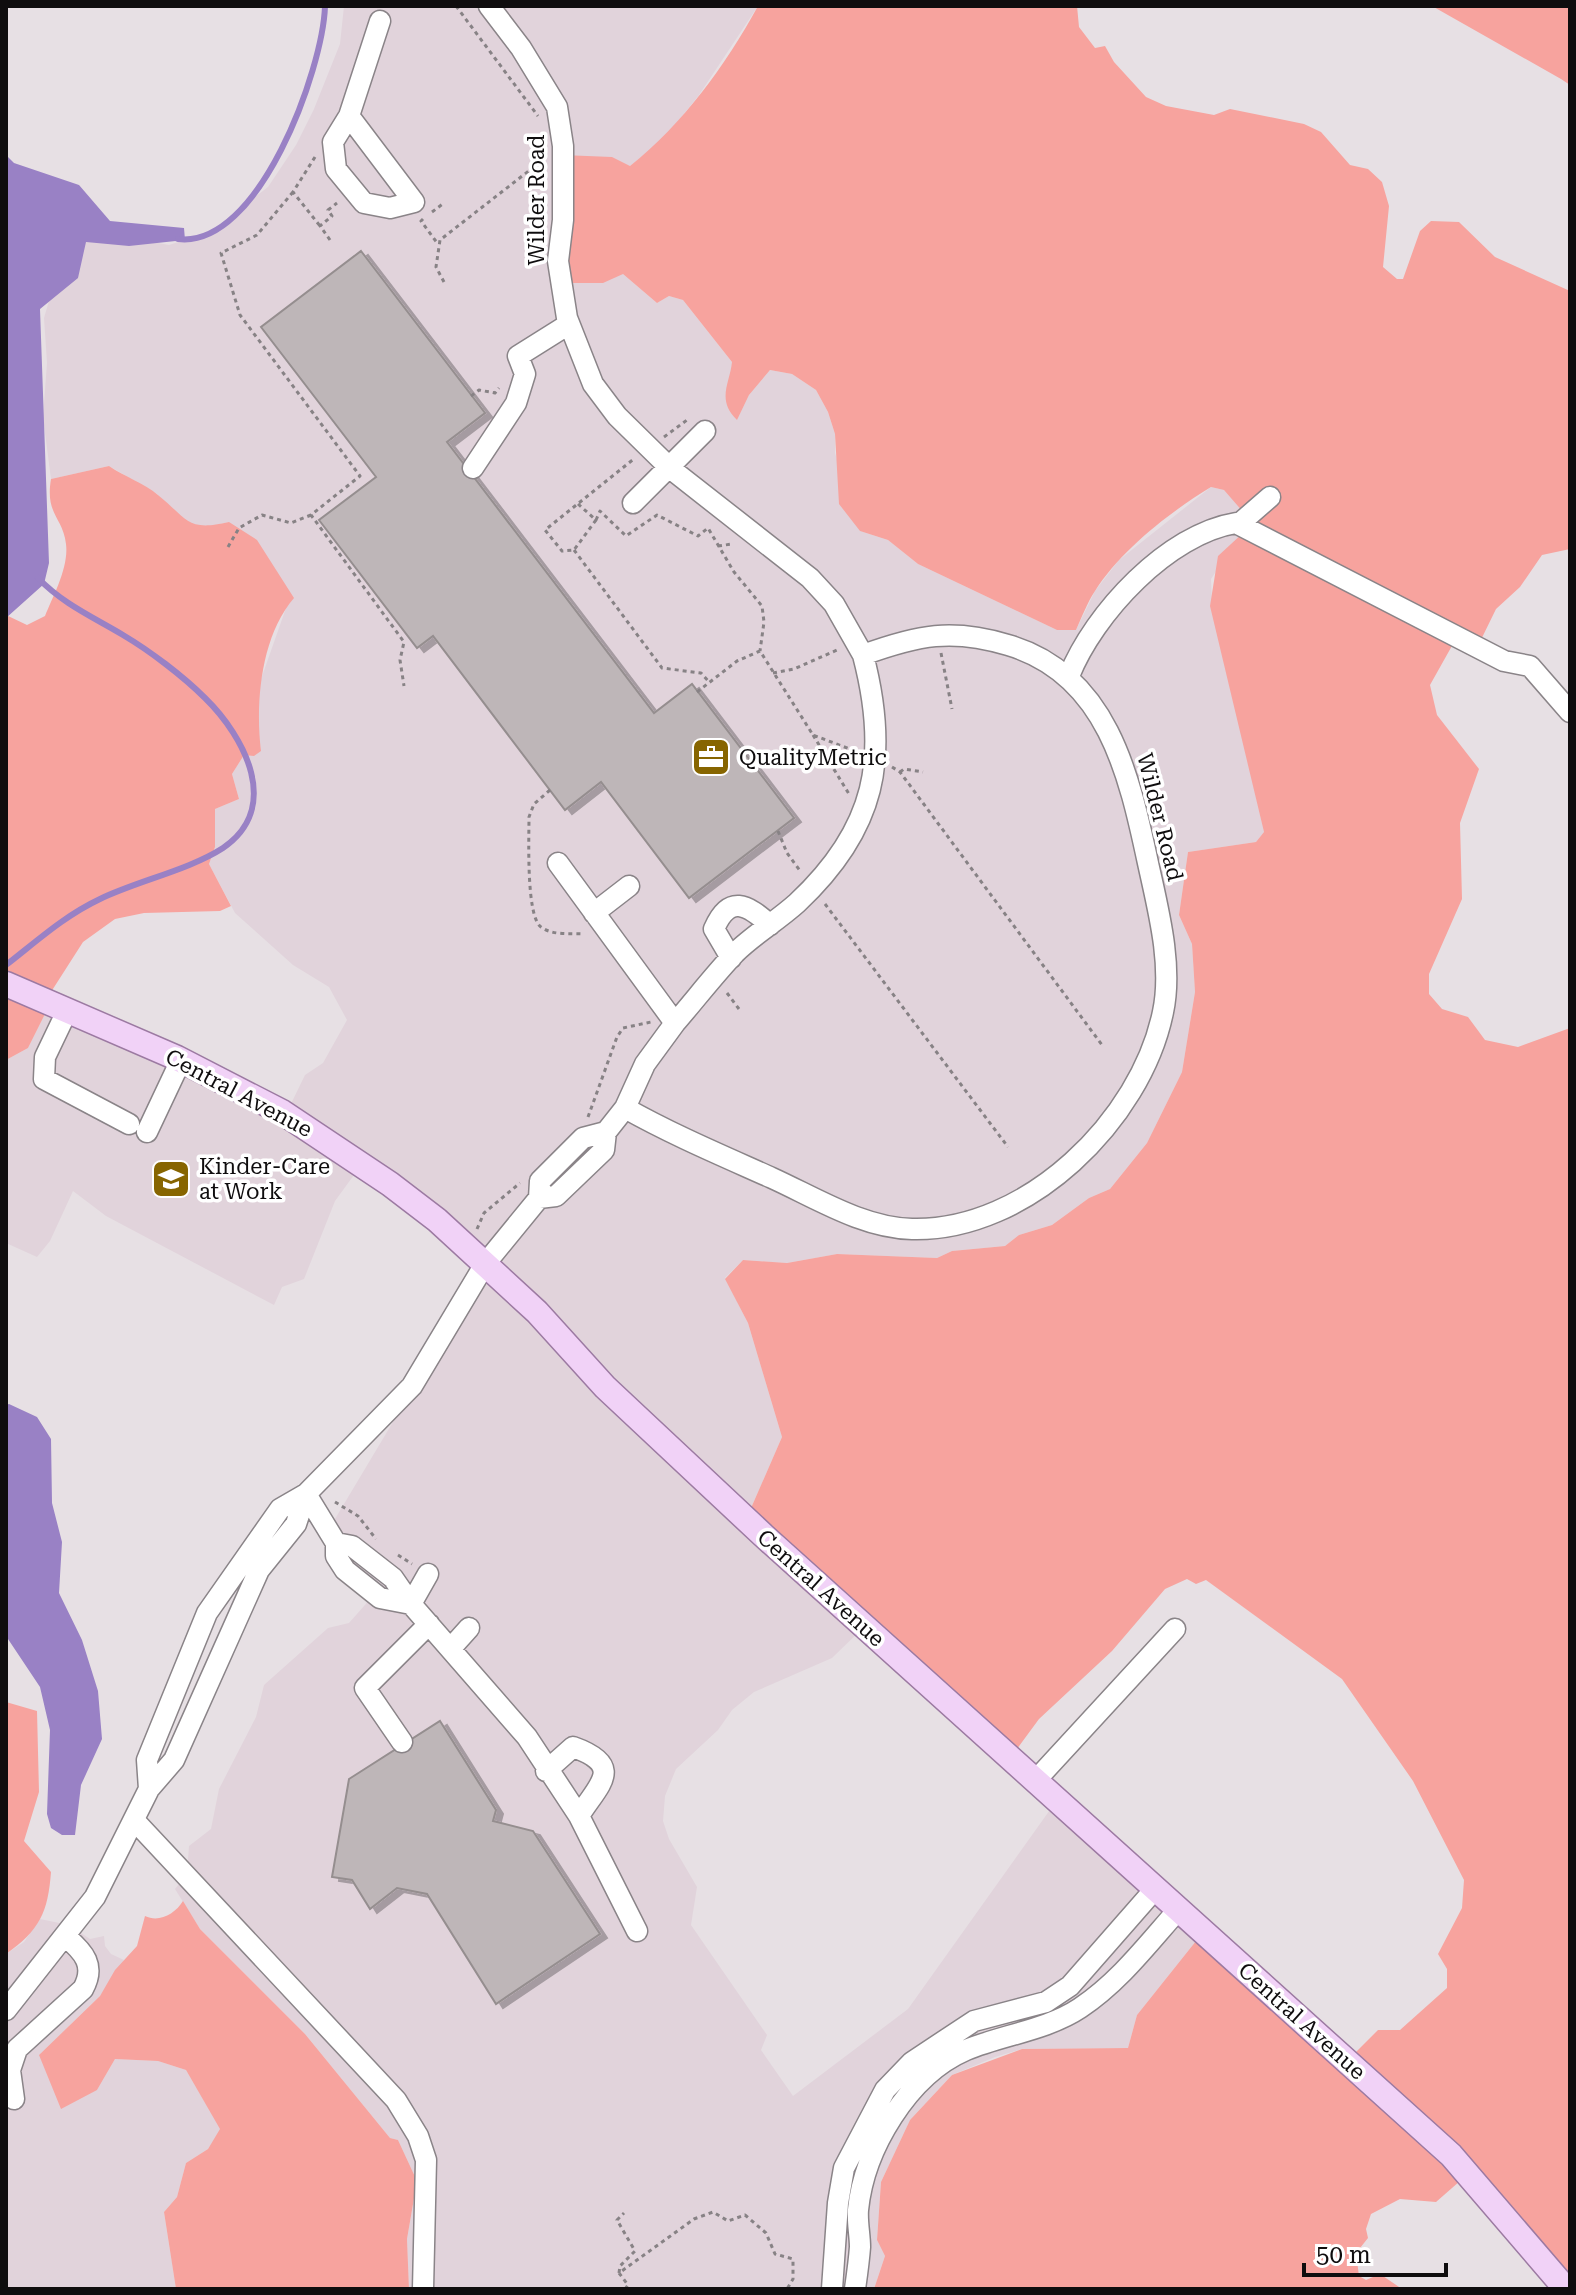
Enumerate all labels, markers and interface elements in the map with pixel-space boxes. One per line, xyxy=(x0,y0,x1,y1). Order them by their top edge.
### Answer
street label: Wilder Road xyxy=(524,135,549,265)
office icon: QualityMetric xyxy=(690,736,732,778)
place label: QualityMetric xyxy=(739,745,887,770)
street label: Wilder Road xyxy=(1132,750,1188,884)
street label: Central Avenue xyxy=(161,1044,317,1142)
place label: Kinder-Care at Work xyxy=(199,1154,330,1204)
school or university icon: Kinder-Care at Work xyxy=(150,1158,192,1200)
street label: Central Avenue xyxy=(752,1524,890,1652)
street label: Central Avenue xyxy=(1233,1957,1371,2085)
scale bar xyxy=(1304,2227,1446,2277)
text: 50 m xyxy=(1316,2241,1371,2269)

